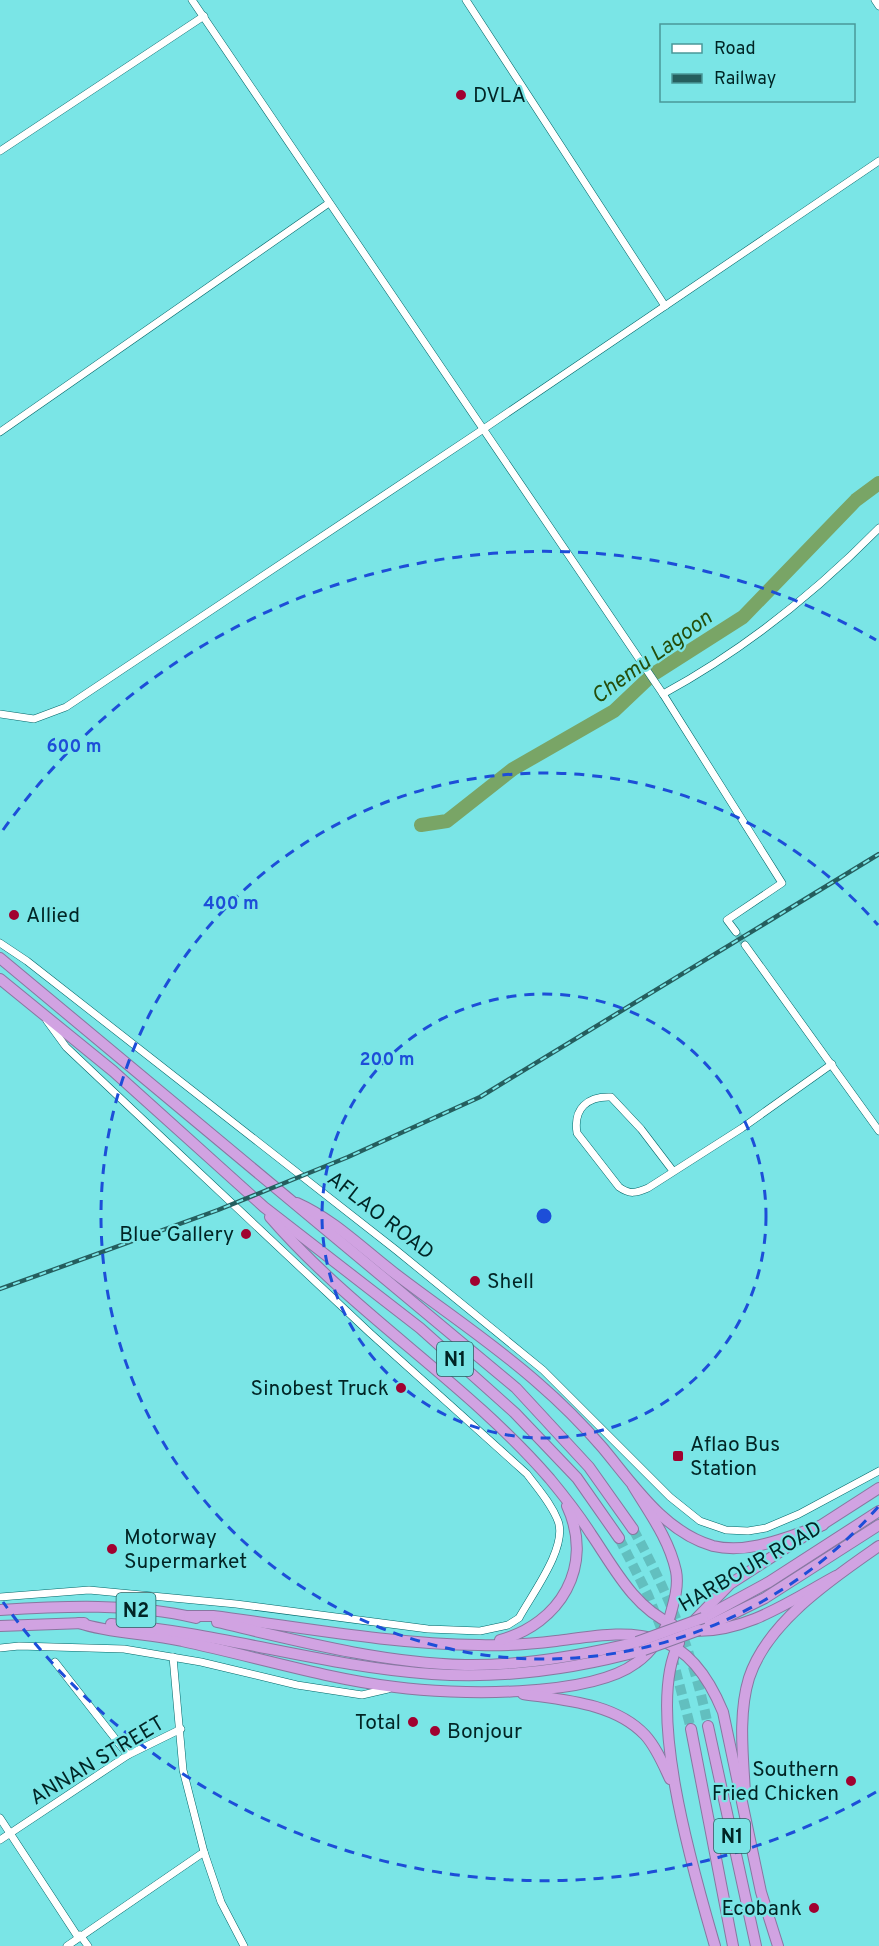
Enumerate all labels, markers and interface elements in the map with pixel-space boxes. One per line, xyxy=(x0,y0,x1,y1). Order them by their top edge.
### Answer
legend xyxy=(660,24,855,102)
text: Road xyxy=(714,38,756,61)
text: Railway xyxy=(714,68,776,91)
place label: DVLA xyxy=(473,83,526,110)
marker: DVLA xyxy=(454,88,468,102)
water label: Chemu Lagoon xyxy=(587,605,718,711)
text: 600 m xyxy=(46,736,102,759)
text: 400 m xyxy=(203,893,259,916)
place label: Allied xyxy=(26,903,80,930)
marker: Allied xyxy=(7,908,21,922)
text: 200 m xyxy=(359,1049,415,1072)
street label: AFLAO ROAD xyxy=(321,1166,439,1266)
centre of rings xyxy=(534,1206,554,1226)
place label: Blue Gallery xyxy=(119,1222,234,1249)
marker: Blue Gallery xyxy=(239,1227,253,1241)
place label: Shell xyxy=(487,1269,534,1296)
marker: Shell xyxy=(468,1274,482,1288)
road number: N1 xyxy=(437,1342,473,1376)
place label: Sinobest Truck xyxy=(251,1376,389,1403)
marker: Sinobest Truck xyxy=(394,1381,408,1395)
place label: Aflao Bus Station xyxy=(690,1432,780,1483)
marker: Aflao Bus Station xyxy=(671,1449,685,1463)
street label: HARBOUR ROAD xyxy=(674,1515,827,1619)
place label: Motorway Supermarket xyxy=(124,1525,247,1576)
marker: Motorway Supermarket xyxy=(105,1542,119,1556)
road number: N2 xyxy=(116,1593,156,1627)
place label: Total xyxy=(355,1710,401,1737)
street label: ANNAN STREET xyxy=(26,1711,170,1812)
marker: Total xyxy=(406,1715,420,1729)
place label: Bonjour xyxy=(447,1719,522,1746)
marker: Bonjour xyxy=(428,1724,442,1738)
place label: Southern Fried Chicken xyxy=(712,1757,839,1808)
marker: Southern Fried Chicken xyxy=(844,1774,858,1788)
road number: N1 xyxy=(714,1819,750,1853)
place label: Ecobank xyxy=(721,1896,802,1923)
marker: Ecobank xyxy=(807,1901,821,1915)

